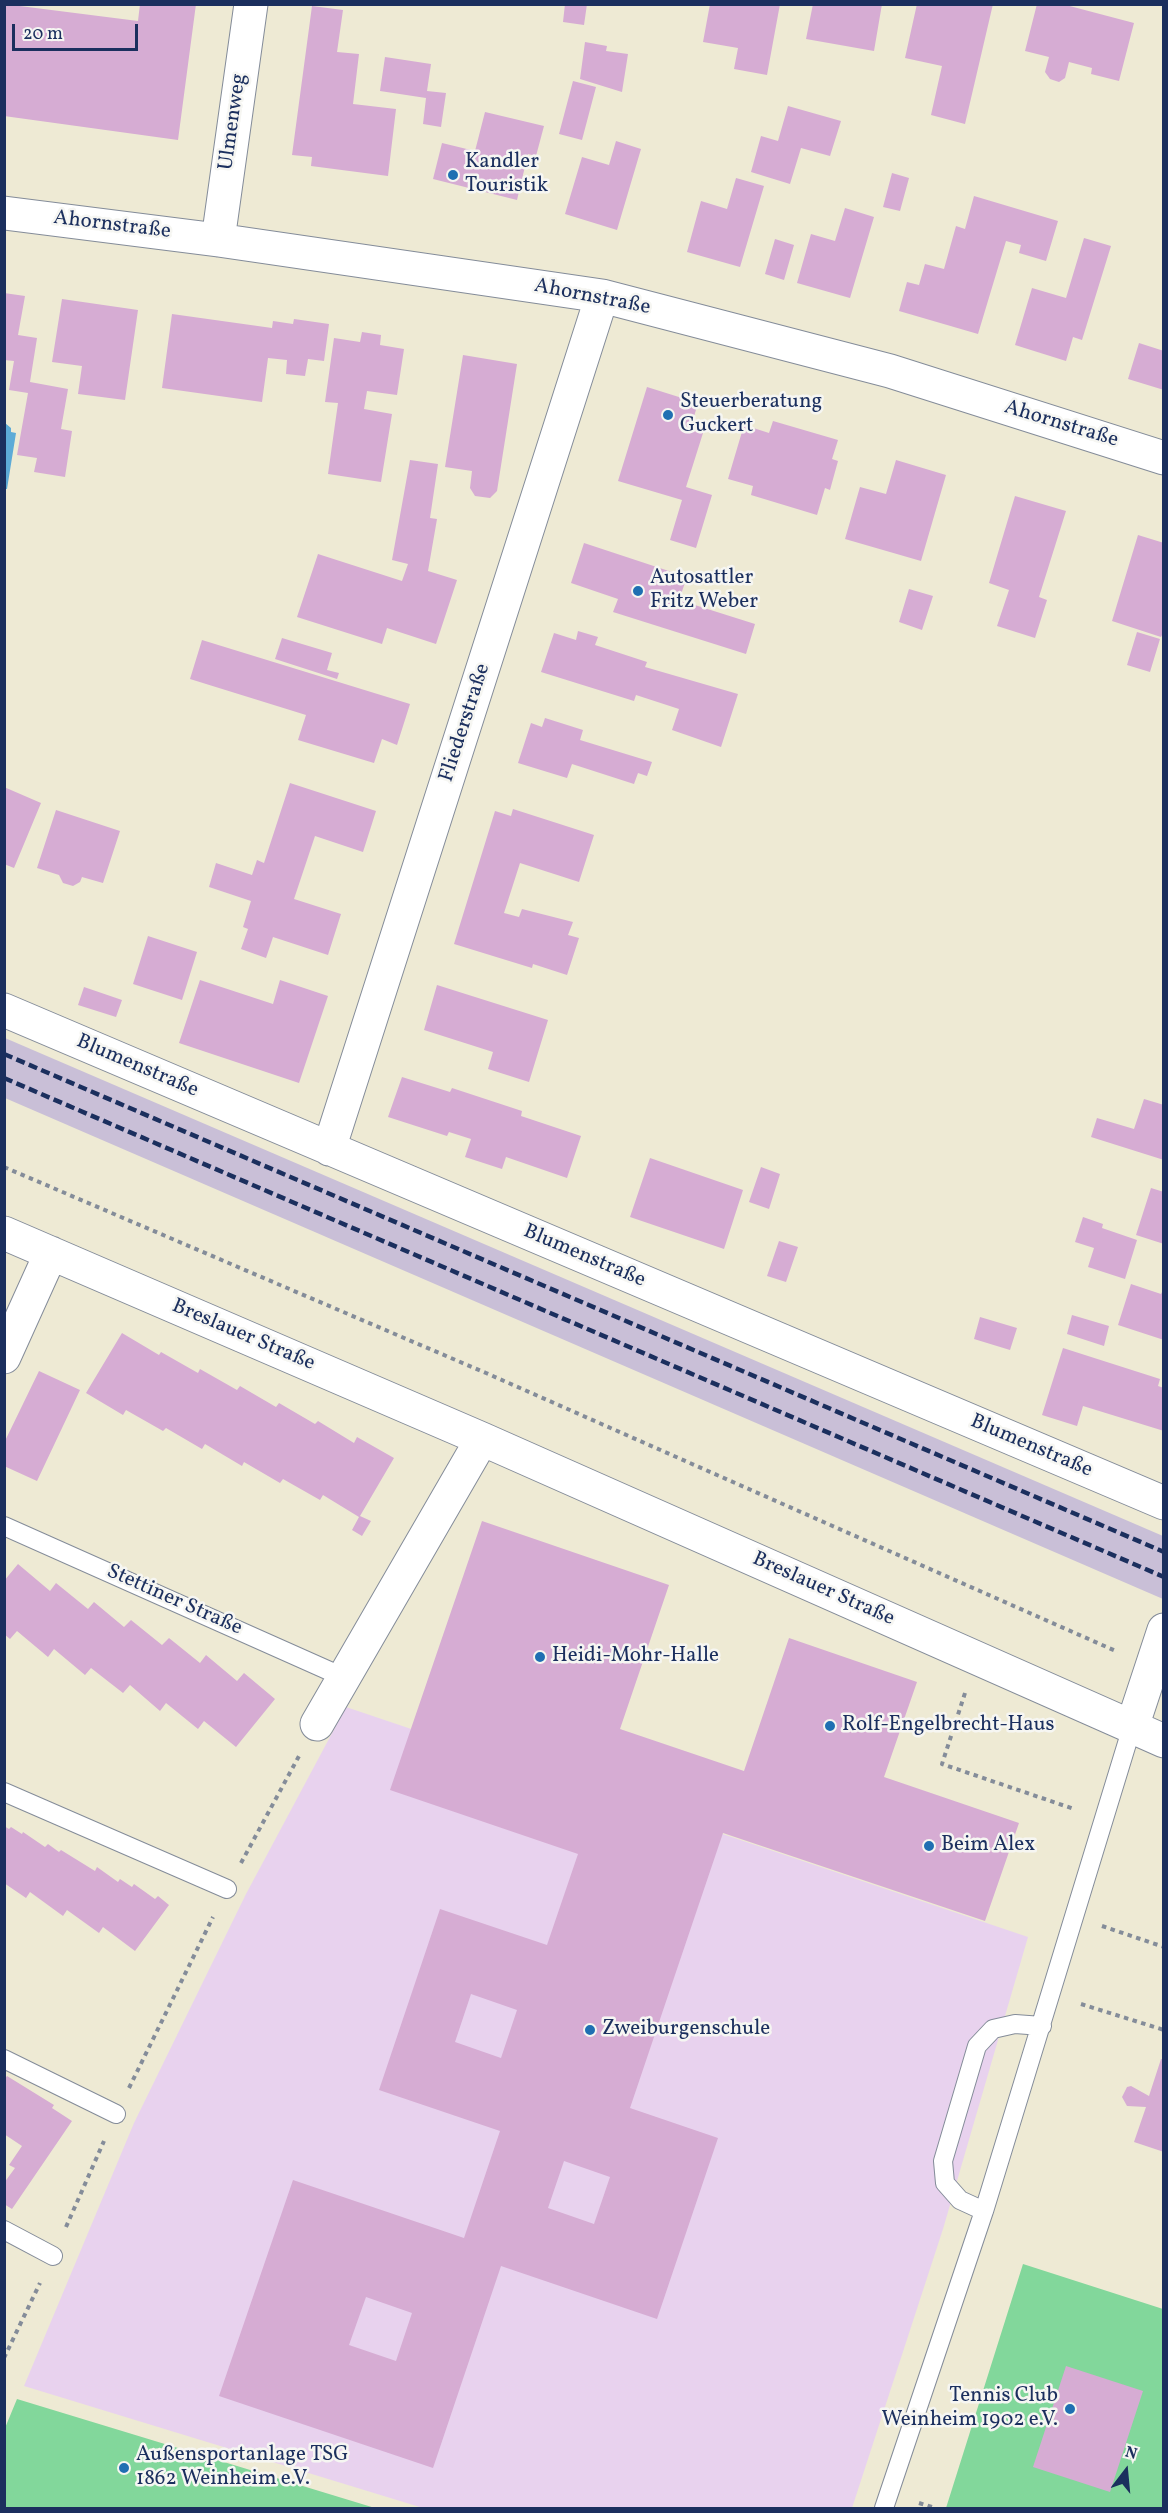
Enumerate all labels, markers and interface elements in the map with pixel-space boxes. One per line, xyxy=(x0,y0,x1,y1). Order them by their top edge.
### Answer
scale bar xyxy=(15,12,141,50)
text: 20 m xyxy=(23,22,63,47)
street label: Ulmenweg xyxy=(215,72,253,172)
place label: Kandler Touristik xyxy=(465,150,548,200)
marker: Kandler Touristik xyxy=(446,168,460,182)
street label: Ahornstraße xyxy=(52,206,172,246)
street label: Ahornstraße xyxy=(532,274,652,322)
place label: Steuerberatung Guckert xyxy=(680,390,822,440)
street label: Ahornstraße xyxy=(1001,396,1121,454)
marker: Steuerberatung Guckert xyxy=(661,408,675,422)
place label: Autosattler Fritz Weber xyxy=(650,566,758,616)
marker: Autosattler Fritz Weber xyxy=(631,584,645,598)
street label: Fliederstraße xyxy=(435,661,497,785)
street label: Blumenstraße xyxy=(72,1030,202,1104)
street label: Blumenstraße xyxy=(519,1220,649,1294)
street label: Breslauer Straße xyxy=(168,1294,318,1378)
street label: Blumenstraße xyxy=(966,1410,1096,1484)
street label: Breslauer Straße xyxy=(748,1547,898,1633)
street label: Stettiner Straße xyxy=(102,1560,246,1642)
place label: Heidi-Mohr-Halle xyxy=(552,1644,719,1670)
marker: Heidi-Mohr-Halle xyxy=(533,1650,547,1664)
place label: Rolf-Engelbrecht-Haus xyxy=(842,1713,1054,1739)
marker: Rolf-Engelbrecht-Haus xyxy=(823,1719,837,1733)
place label: Beim Alex xyxy=(941,1833,1035,1859)
marker: Beim Alex xyxy=(922,1839,936,1853)
place label: Zweiburgenschule xyxy=(602,2017,770,2043)
marker: Zweiburgenschule xyxy=(583,2023,597,2037)
place label: Tennis Club Weinheim 1902 e.V. xyxy=(881,2384,1058,2434)
marker: Tennis Club Weinheim 1902 e.V. xyxy=(1063,2402,1077,2416)
north arrow xyxy=(1096,2441,1156,2501)
text: N xyxy=(1122,2442,1140,2466)
place label: Außensportanlage TSG 1862 Weinheim e.V. xyxy=(136,2443,349,2493)
marker: Außensportanlage TSG 1862 Weinheim e.V. xyxy=(117,2461,131,2475)

